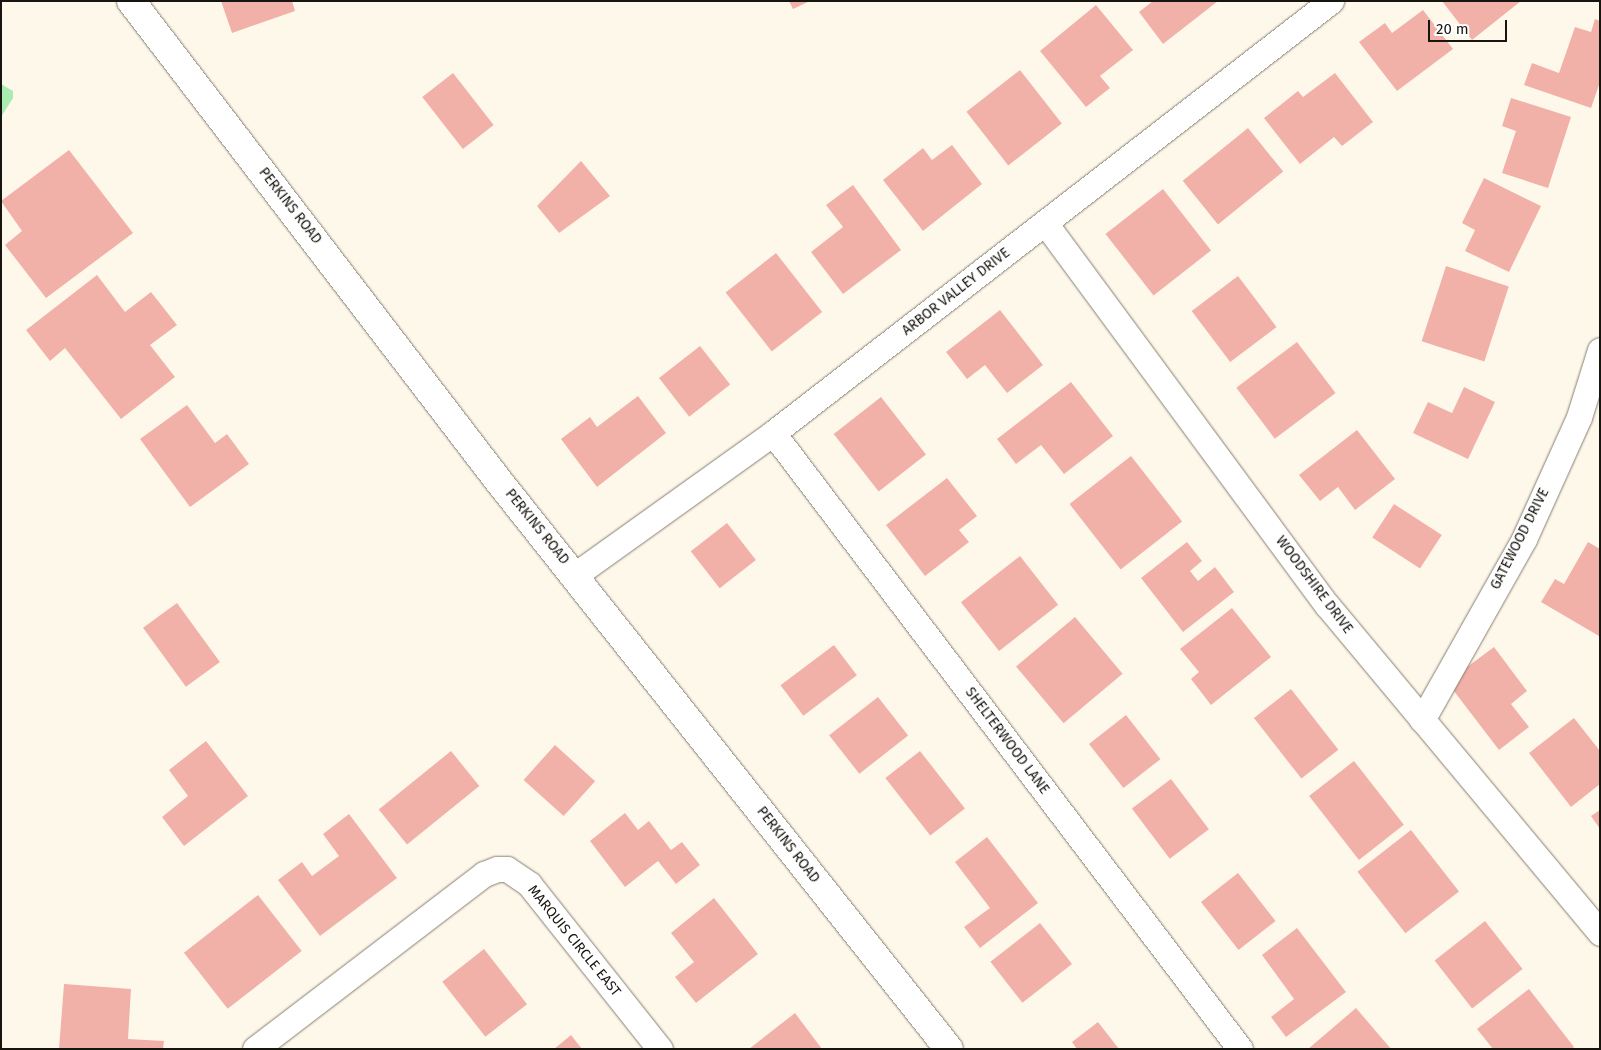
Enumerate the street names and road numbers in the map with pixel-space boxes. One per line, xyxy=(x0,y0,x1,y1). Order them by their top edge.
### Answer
street label: PERKINS ROAD xyxy=(255,164,325,248)
street label: ARBOR VALLEY DRIVE xyxy=(899,245,1013,339)
street label: PERKINS ROAD xyxy=(501,486,573,568)
street label: GATEWOOD DRIVE xyxy=(1487,486,1553,592)
street label: WOODSHIRE DRIVE xyxy=(1272,533,1356,637)
street label: SHELTERWOOD LANE xyxy=(961,684,1053,798)
street label: PERKINS ROAD xyxy=(753,803,823,887)
street label: MARQUIS CIRCLE EAST xyxy=(524,882,624,1000)

